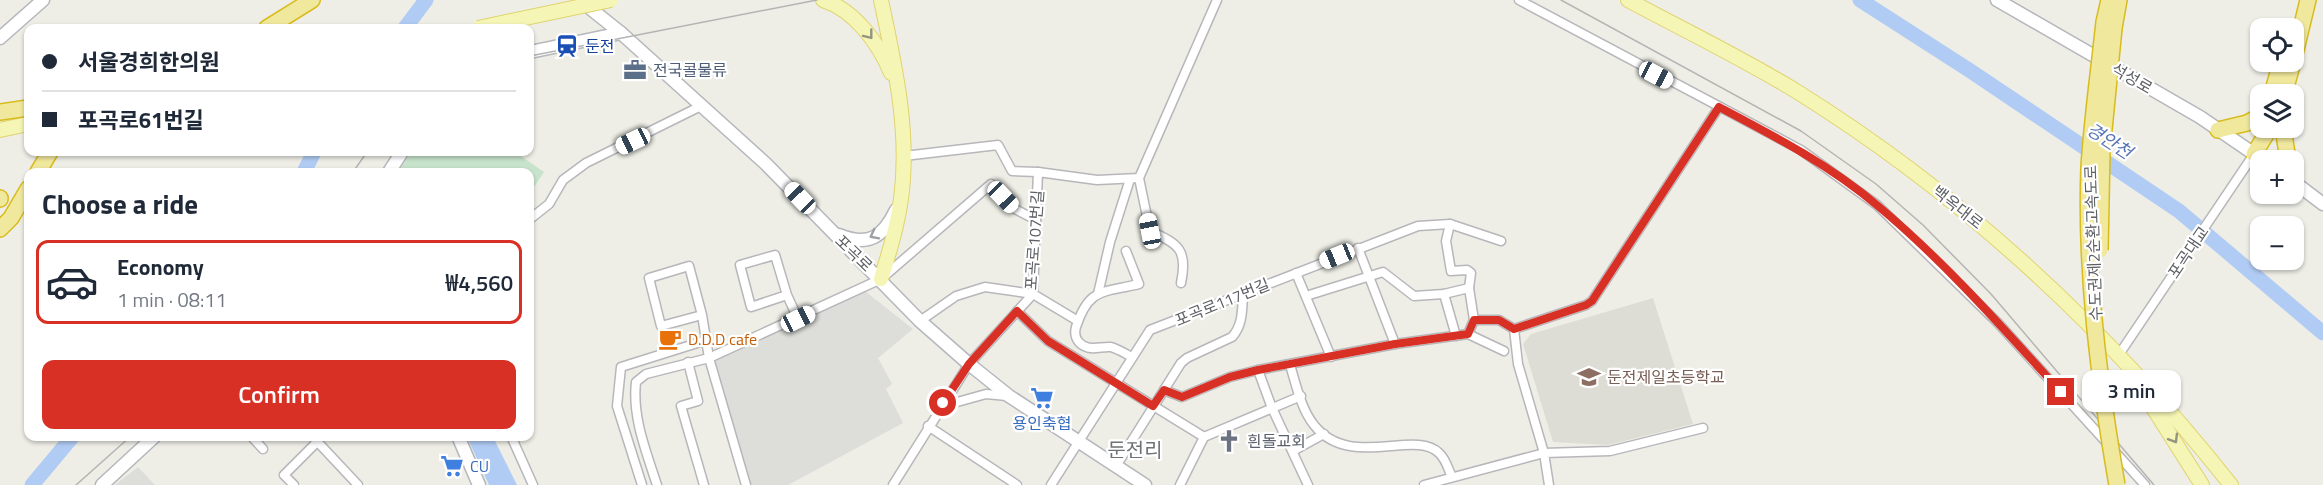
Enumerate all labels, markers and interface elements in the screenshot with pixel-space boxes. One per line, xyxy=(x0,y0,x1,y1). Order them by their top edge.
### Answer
map controls xyxy=(2250,18,2304,270)
button: locate xyxy=(2250,18,2304,72)
one-way arrow xyxy=(861,28,872,39)
station icon: 둔전 xyxy=(554,33,580,59)
place label: 둔전 xyxy=(585,34,614,58)
text: 서울경희한의원 xyxy=(78,45,220,79)
office icon: 전국콜물류 xyxy=(622,57,648,83)
street label: 석성로 xyxy=(2107,57,2157,100)
place label: 전국콜물류 xyxy=(653,58,727,82)
car xyxy=(1636,59,1676,91)
button: layers xyxy=(2250,84,2304,138)
text: 포곡로61번길 xyxy=(78,103,204,137)
water label: 경안천 xyxy=(2081,116,2140,167)
car xyxy=(613,125,653,157)
button: + xyxy=(2250,150,2304,204)
street label: 수도권제2순환고속도로 xyxy=(2078,164,2108,321)
car xyxy=(984,178,1022,216)
car xyxy=(781,179,819,217)
street label: 백옥대로 xyxy=(1927,179,1989,235)
text: Choose a ride xyxy=(42,183,198,224)
street label: 포곡로107번길 xyxy=(1019,189,1049,291)
car xyxy=(1138,212,1162,250)
button: − xyxy=(2250,216,2304,270)
street label: 포곡대교 xyxy=(2162,221,2214,283)
one-way arrow xyxy=(870,228,880,239)
street label: 포곡로 xyxy=(830,229,878,277)
car xyxy=(1317,241,1357,271)
text: Economy xyxy=(117,250,204,284)
icon: car xyxy=(45,255,99,309)
text: ₩4,560 xyxy=(446,266,513,300)
street label: 포곡로117번길 xyxy=(1171,272,1273,332)
text: 1 min · 08:11 xyxy=(117,284,227,315)
car xyxy=(778,303,818,335)
cafe icon: D.D.D cafe xyxy=(657,326,683,352)
place label: D.D.D cafe xyxy=(688,327,757,351)
button: Confirm xyxy=(42,360,516,429)
school or university icon: 둔전제일초등학교 xyxy=(1576,364,1602,390)
place label: 둔전제일초등학교 xyxy=(1607,365,1725,389)
callout: 3 min xyxy=(2082,371,2181,413)
text: 3 min xyxy=(2107,375,2156,406)
route end xyxy=(2047,378,2074,405)
supermarket icon: 용인축협 xyxy=(1029,385,1055,411)
route start xyxy=(929,389,956,416)
place label: 용인축협 xyxy=(1013,411,1071,435)
church icon: 흰돌교회 xyxy=(1216,428,1242,454)
place label: 흰돌교회 xyxy=(1247,429,1306,453)
one-way arrow xyxy=(2167,433,2179,443)
district label: 둔전리 xyxy=(1107,434,1163,465)
supermarket icon: CU xyxy=(439,453,465,479)
place label: CU xyxy=(470,454,489,478)

